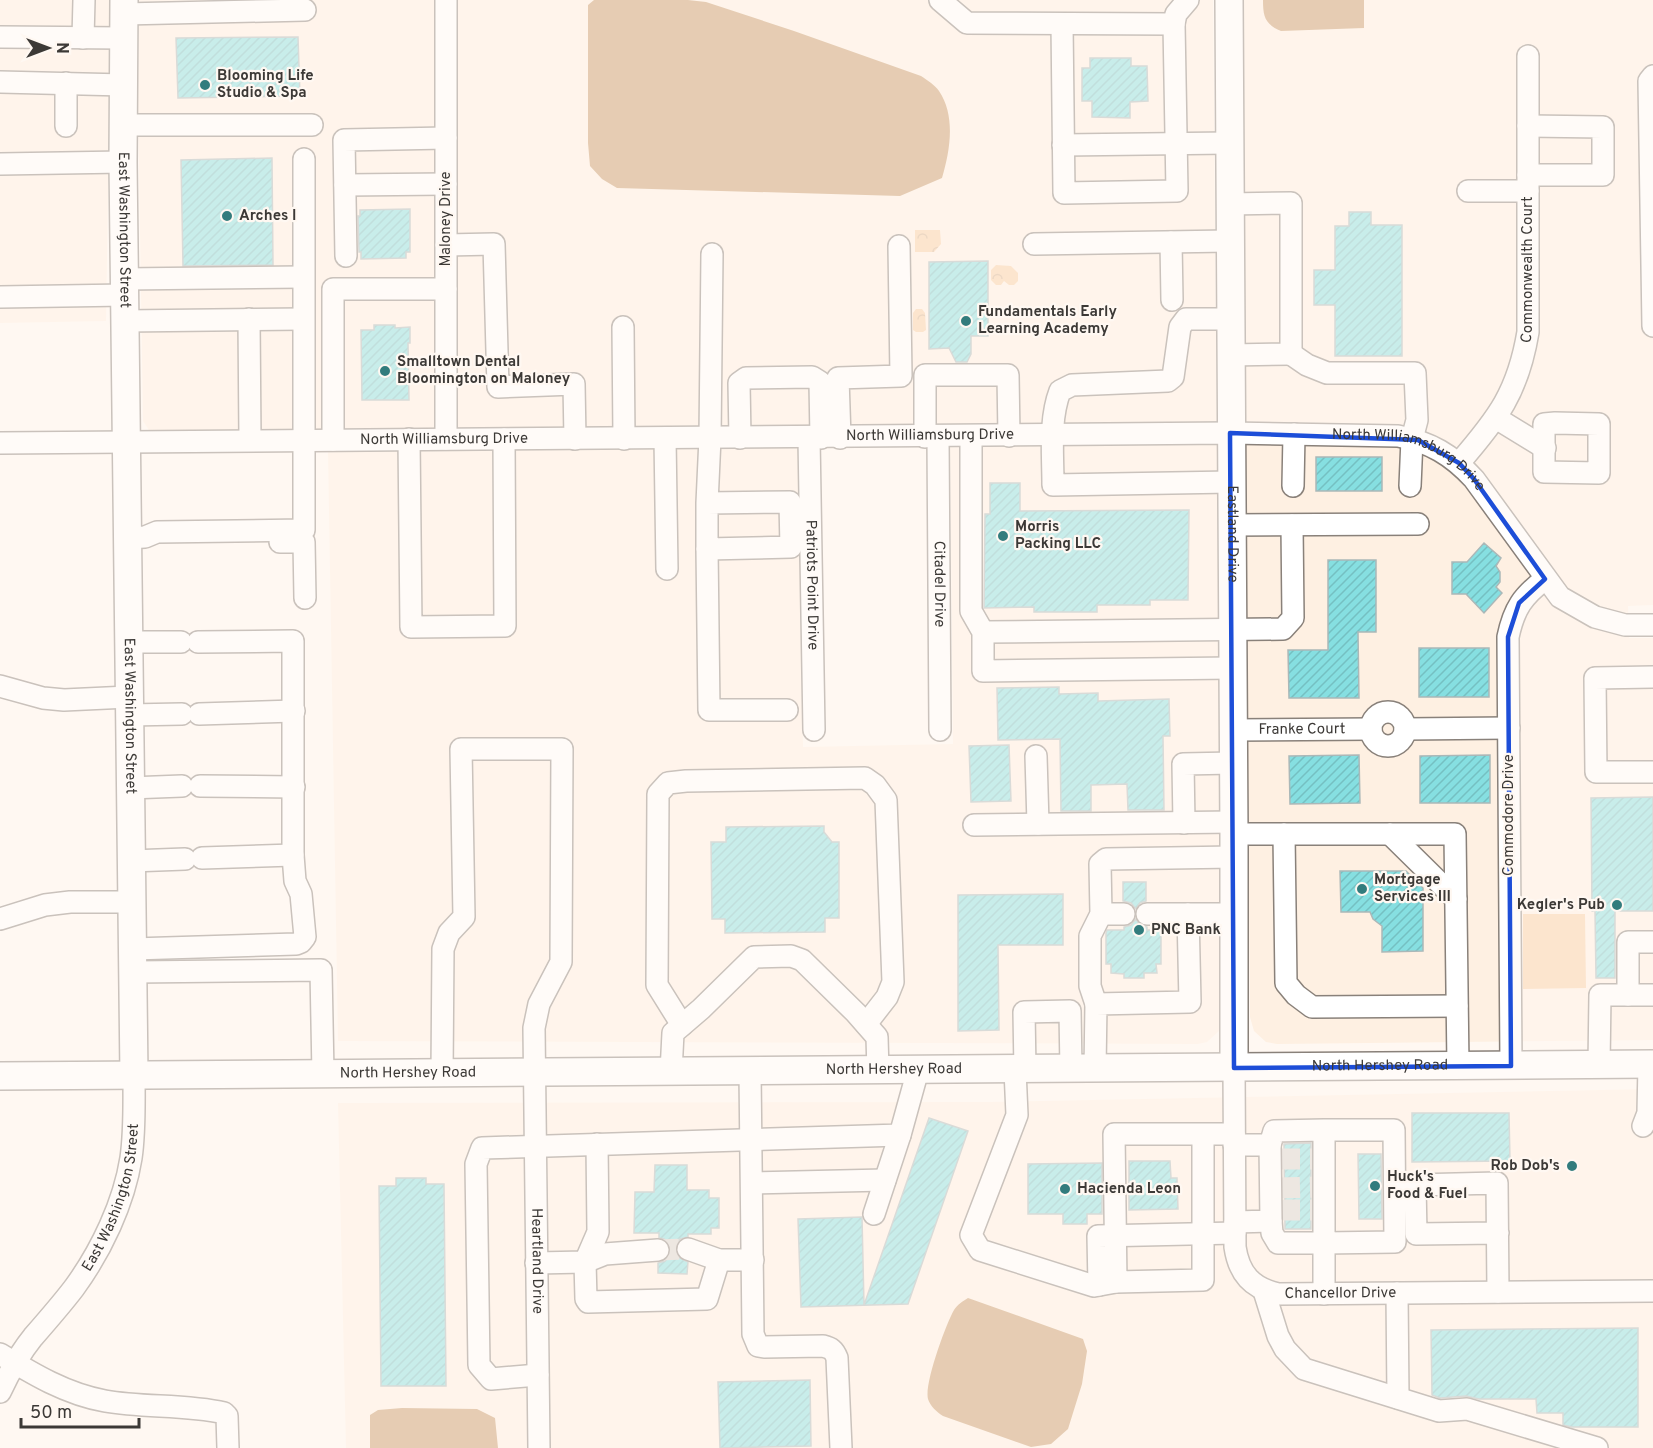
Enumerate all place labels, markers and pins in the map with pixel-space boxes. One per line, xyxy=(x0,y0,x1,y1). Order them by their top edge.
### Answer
place label: Blooming Life Studio & Spa xyxy=(217,67,314,103)
marker: Blooming Life Studio & Spa xyxy=(198,78,212,92)
place label: Arches I xyxy=(239,207,296,226)
marker: Arches I xyxy=(220,209,234,223)
place label: Fundamentals Early Learning Academy xyxy=(978,303,1117,339)
marker: Fundamentals Early Learning Academy xyxy=(959,314,973,328)
place label: Smalltown Dental Bloomington on Maloney xyxy=(397,353,571,389)
marker: Smalltown Dental Bloomington on Maloney xyxy=(378,364,392,378)
place label: Morris Packing LLC xyxy=(1015,518,1101,554)
marker: Morris Packing LLC xyxy=(996,529,1010,543)
place label: Mortgage Services III xyxy=(1374,871,1451,907)
marker: Mortgage Services III xyxy=(1355,882,1369,896)
place label: Kegler's Pub xyxy=(1517,896,1605,915)
marker: Kegler's Pub xyxy=(1610,898,1624,912)
place label: PNC Bank xyxy=(1151,921,1221,940)
marker: PNC Bank xyxy=(1132,923,1146,937)
place label: Rob Dob's xyxy=(1491,1157,1560,1176)
marker: Rob Dob's xyxy=(1565,1159,1579,1173)
place label: Huck's Food & Fuel xyxy=(1387,1168,1467,1204)
marker: Huck's Food & Fuel xyxy=(1368,1179,1382,1193)
place label: Hacienda Leon xyxy=(1077,1180,1181,1199)
marker: Hacienda Leon xyxy=(1058,1182,1072,1196)

